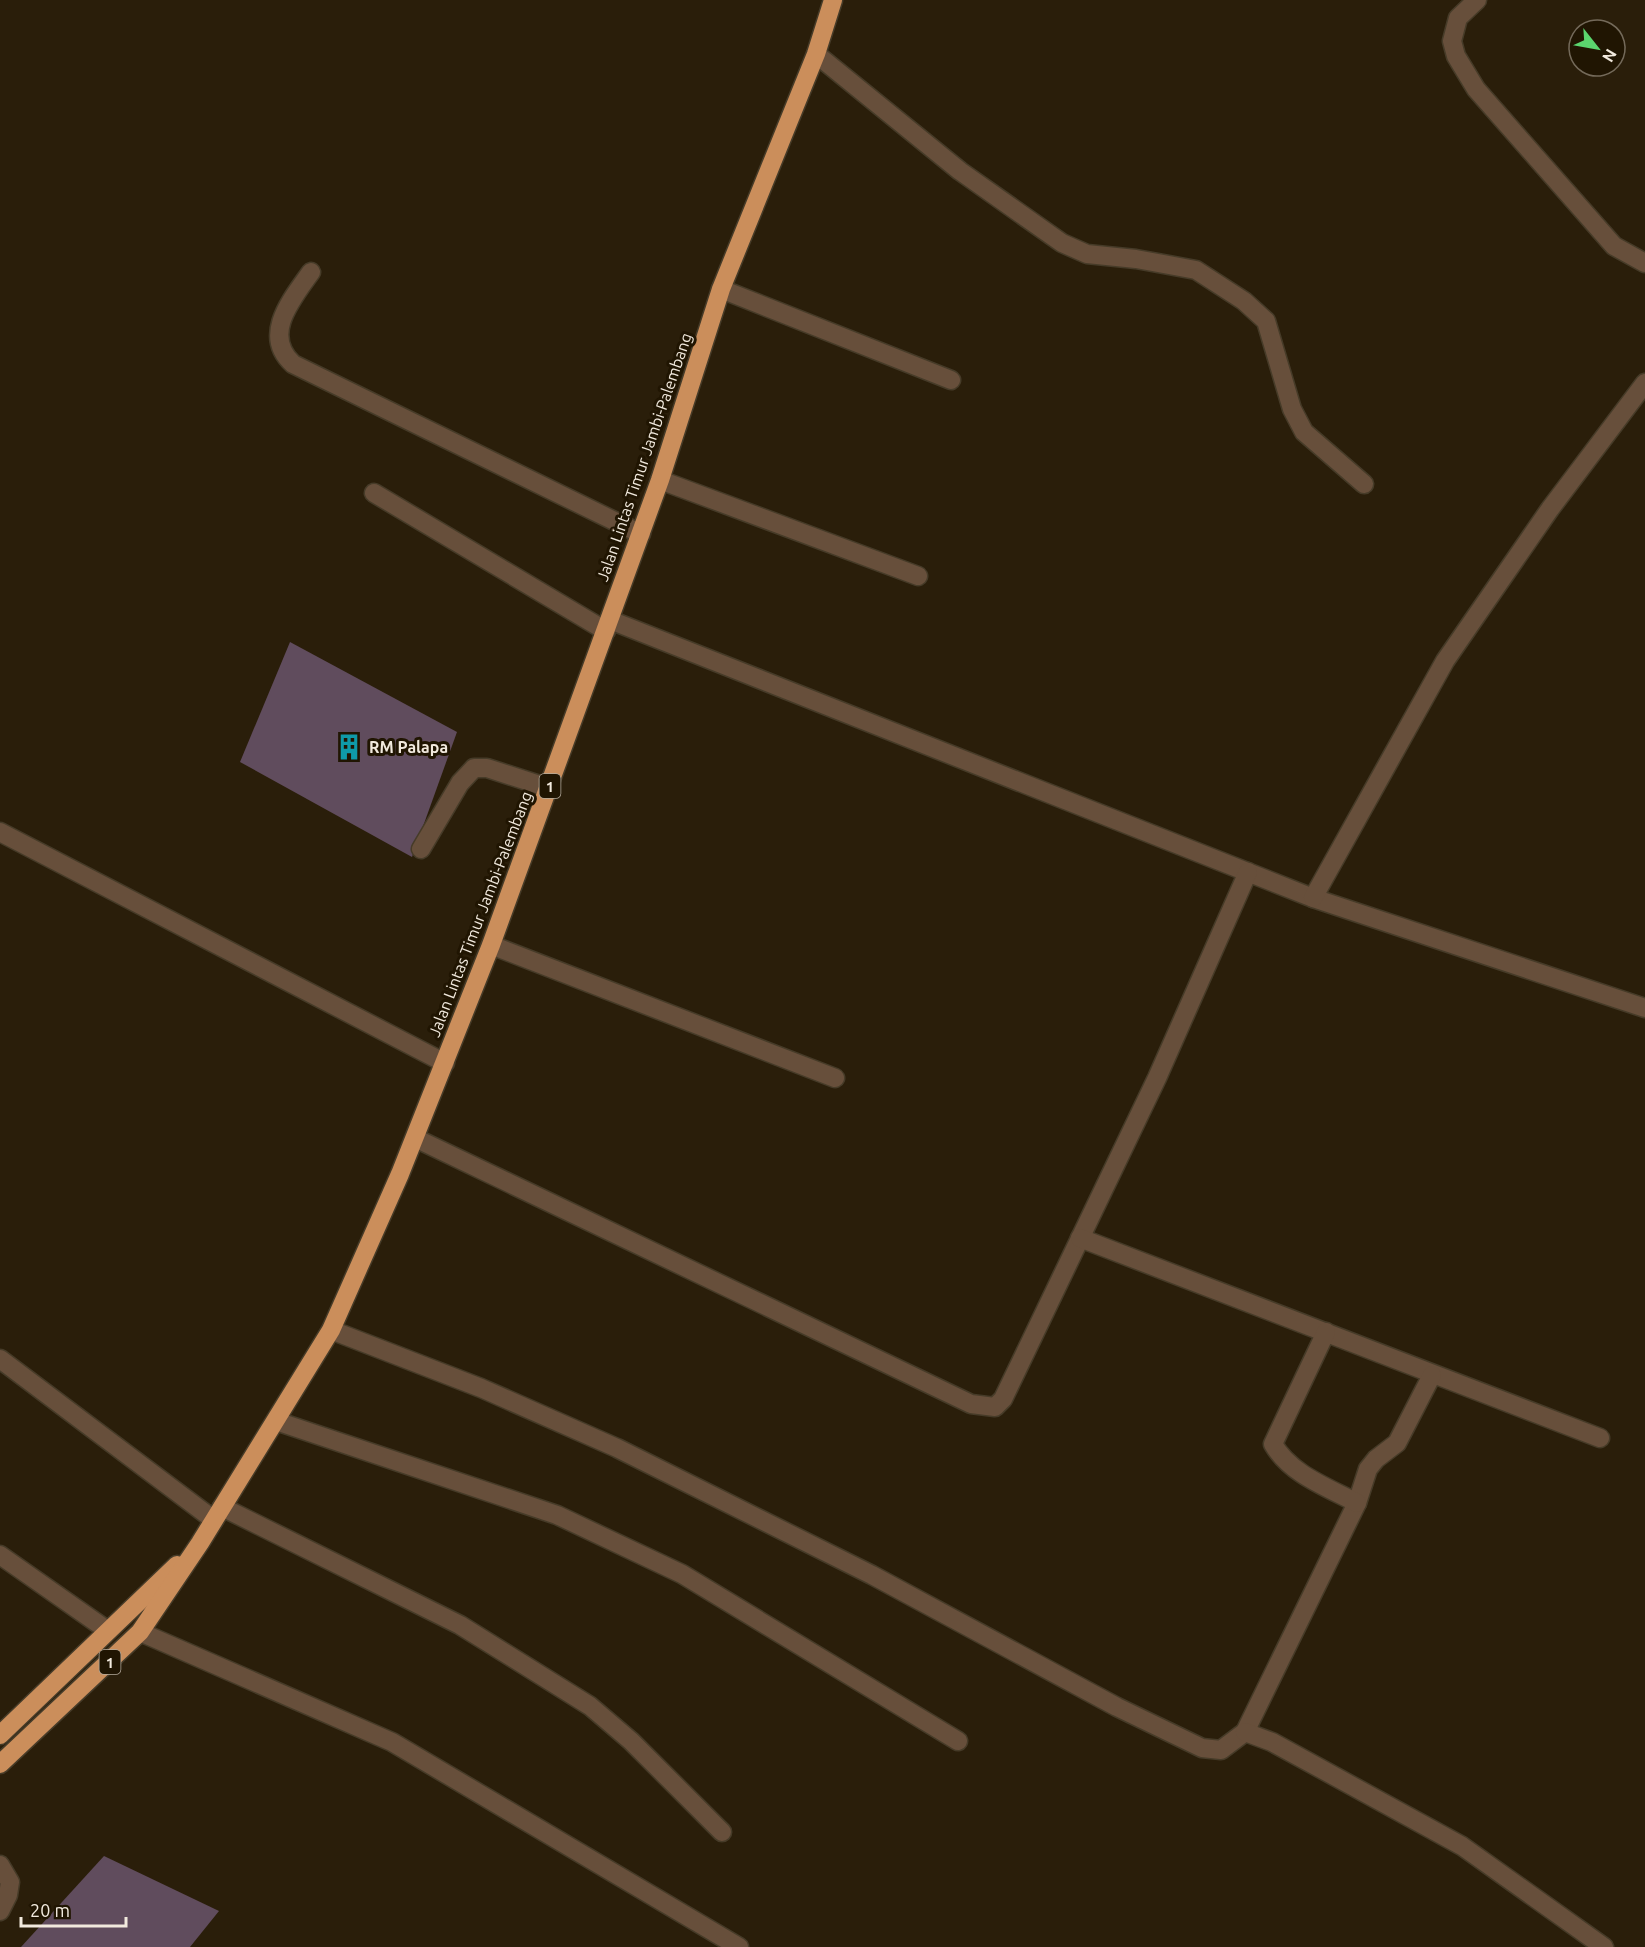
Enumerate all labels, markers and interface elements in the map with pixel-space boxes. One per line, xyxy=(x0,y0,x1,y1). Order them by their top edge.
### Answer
north arrow xyxy=(1567,18,1627,78)
text: N xyxy=(1599,46,1621,65)
street label: Jalan Lintas Timur Jambi-Palembang xyxy=(593,330,695,584)
building icon: RM Palapa xyxy=(334,732,364,762)
place label: RM Palapa xyxy=(369,738,448,756)
road number: 1 xyxy=(540,774,560,798)
street label: Jalan Lintas Timur Jambi-Palembang xyxy=(425,789,535,1039)
road number: 1 xyxy=(100,1650,120,1674)
scale bar xyxy=(21,1890,126,1928)
text: 20 m xyxy=(30,1900,70,1920)

